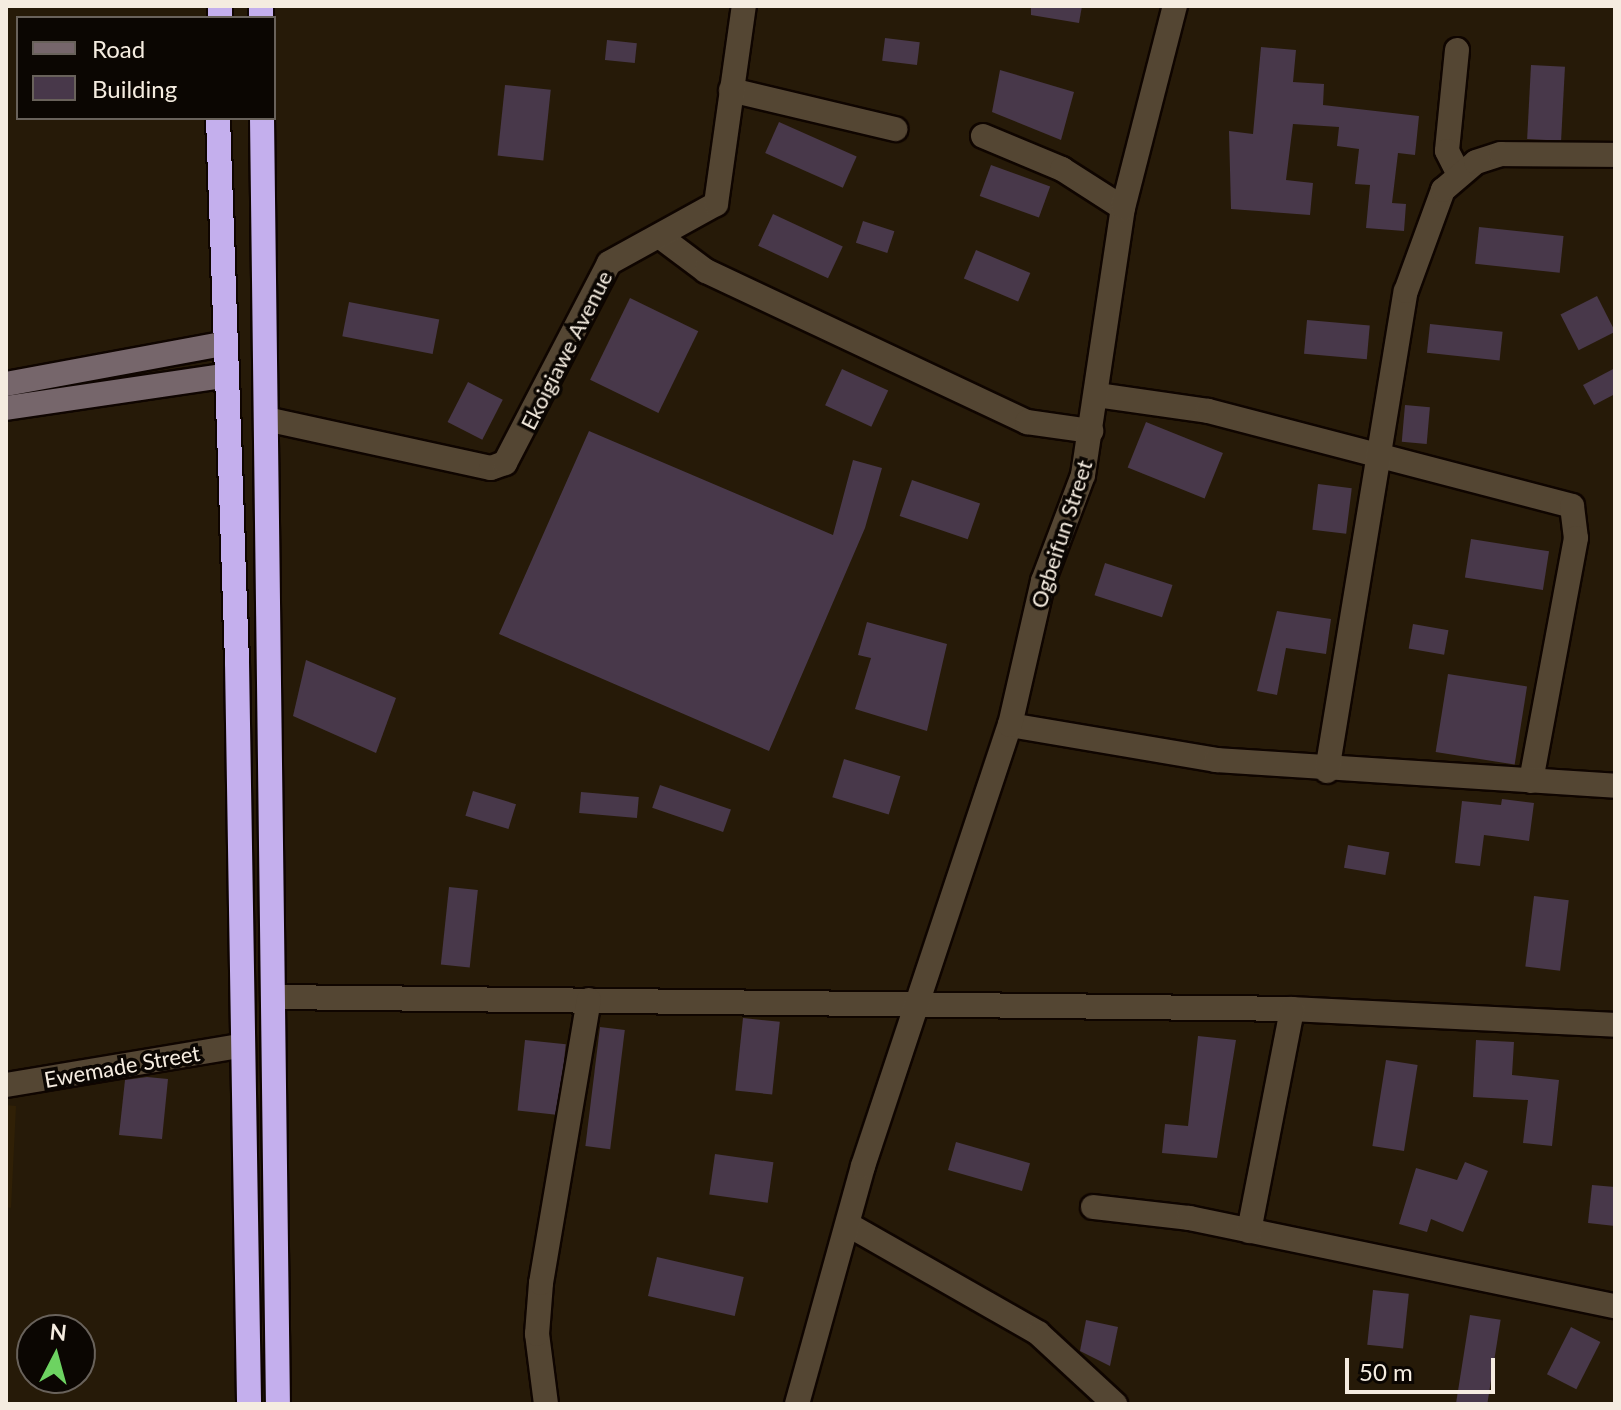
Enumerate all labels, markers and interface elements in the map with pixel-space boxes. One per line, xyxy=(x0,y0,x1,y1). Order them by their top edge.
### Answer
legend xyxy=(16,16,276,120)
text: Road xyxy=(92,34,145,63)
text: Building xyxy=(92,74,177,103)
street label: Ekoigiawe Avenue xyxy=(514,266,618,434)
street label: Ogbeifun Street xyxy=(1025,457,1097,611)
street label: Ewemade Street xyxy=(42,1039,202,1093)
north arrow xyxy=(16,1314,96,1394)
text: N xyxy=(49,1317,68,1346)
scale bar xyxy=(1349,1342,1499,1392)
text: 50 m xyxy=(1359,1357,1413,1386)

